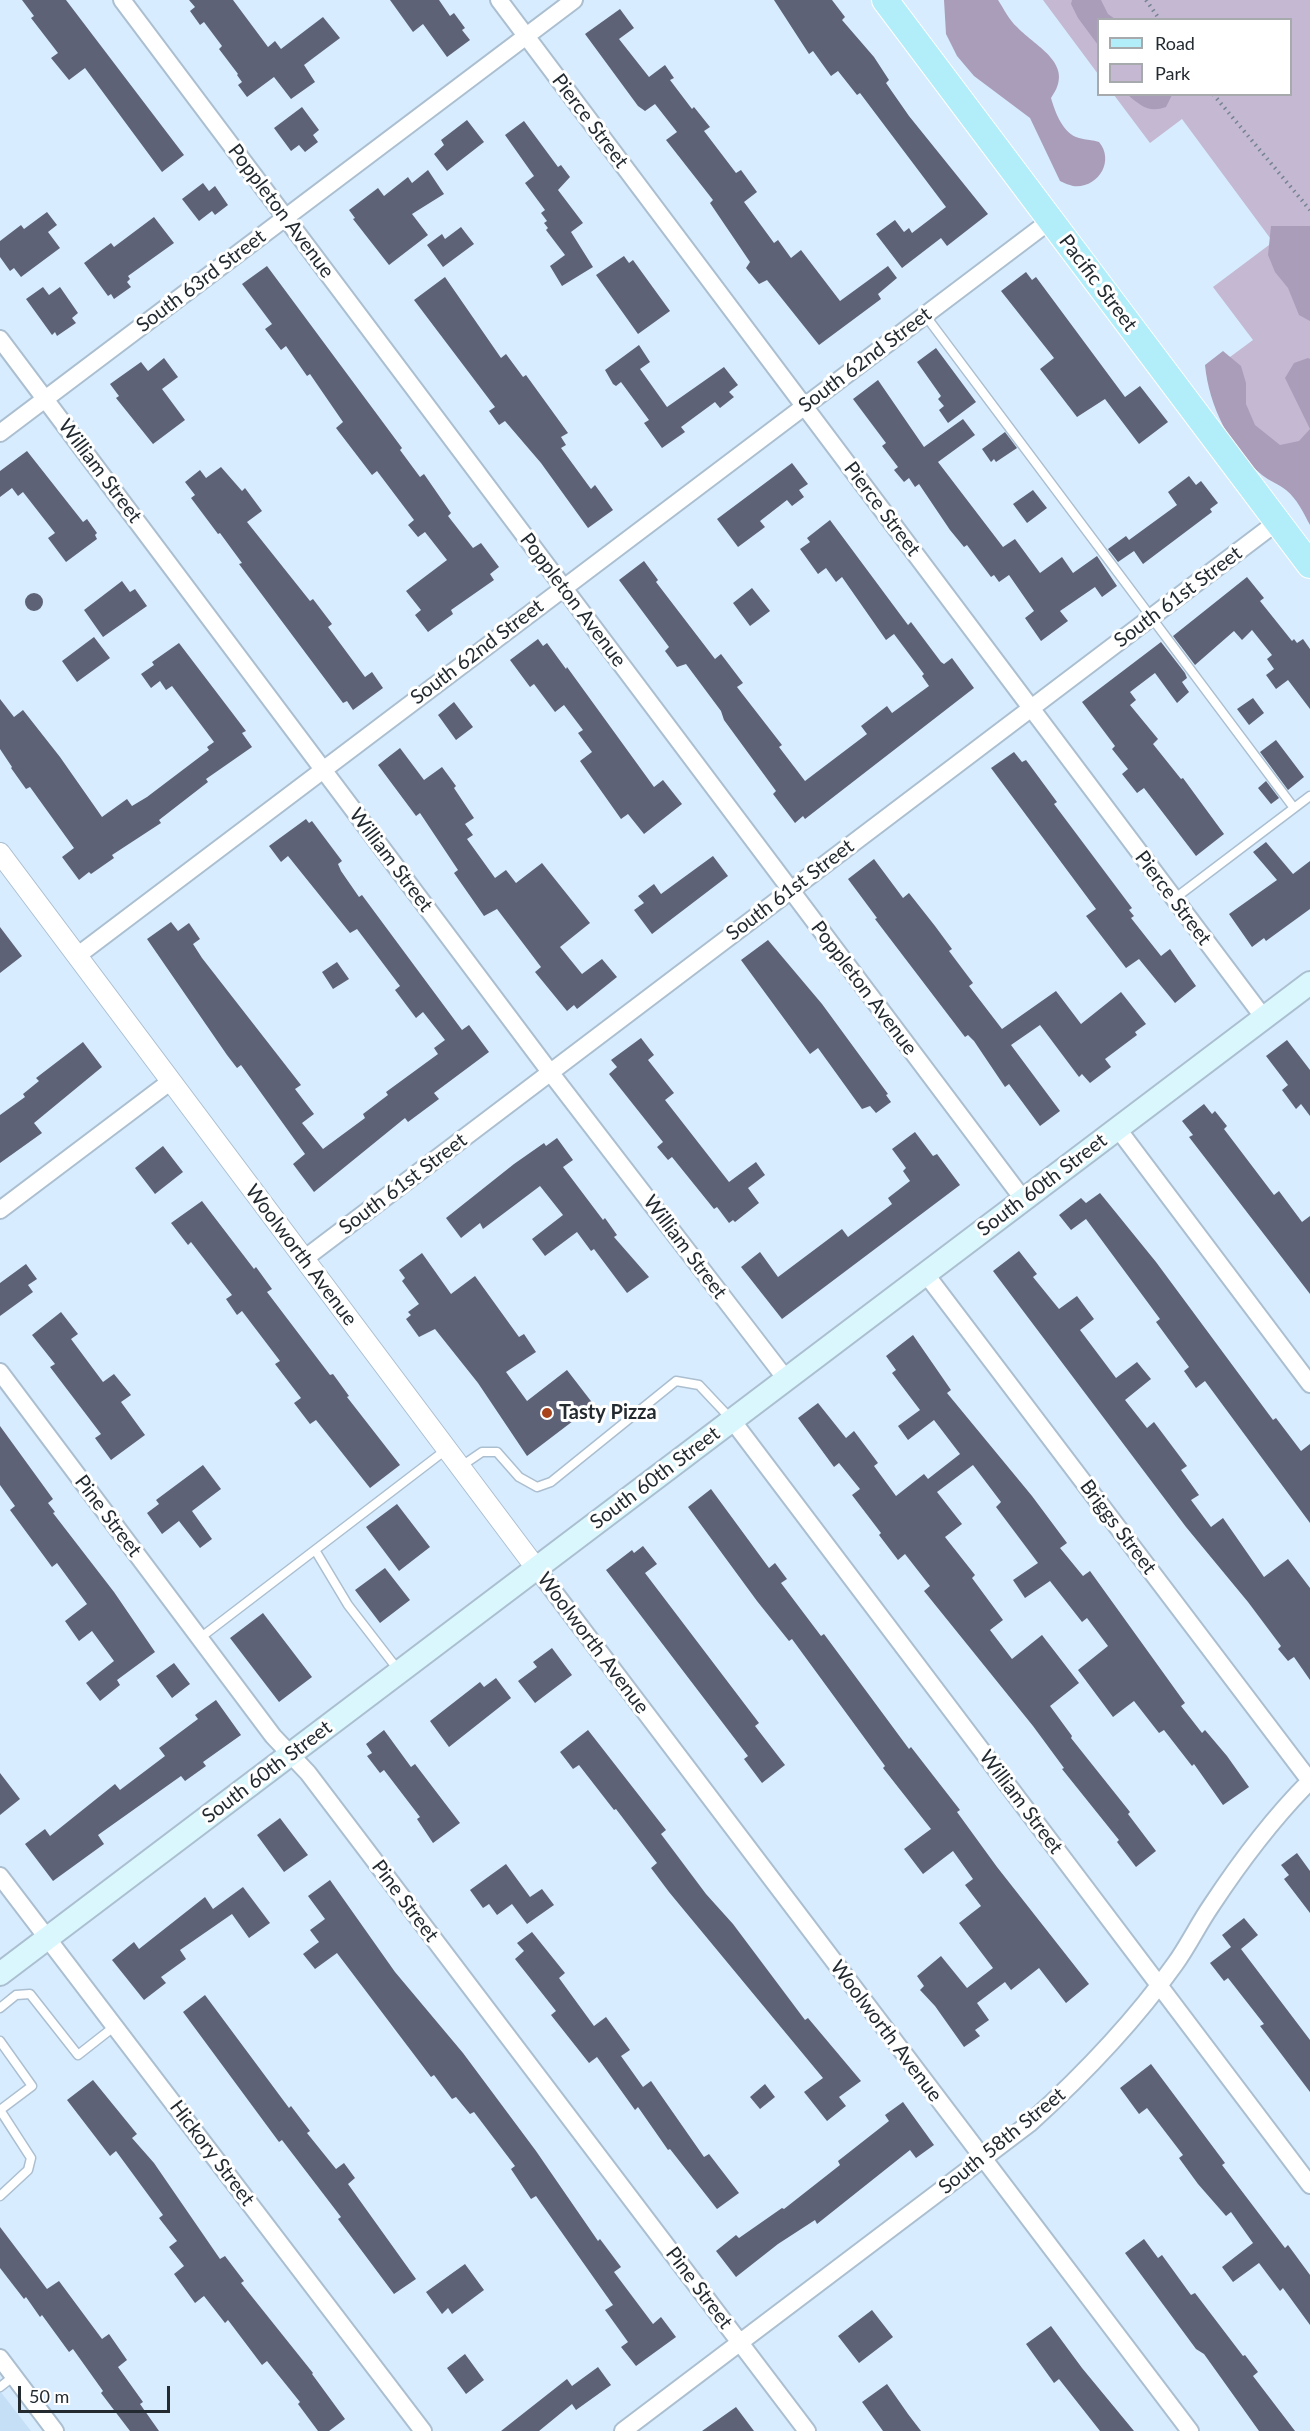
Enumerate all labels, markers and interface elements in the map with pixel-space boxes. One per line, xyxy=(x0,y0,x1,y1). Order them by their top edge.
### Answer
legend xyxy=(1097,18,1292,96)
text: Road xyxy=(1155,32,1195,54)
text: Park xyxy=(1155,62,1190,84)
street label: Pierce Street xyxy=(547,69,633,173)
street label: Poppleton Avenue xyxy=(223,139,339,283)
street label: South 63rd Street xyxy=(132,225,270,337)
street label: Pacific Street xyxy=(1054,230,1142,336)
street label: South 62nd Street xyxy=(794,302,936,418)
street label: William Street xyxy=(53,414,147,528)
street label: Pierce Street xyxy=(839,457,925,561)
street label: Poppleton Avenue xyxy=(515,528,631,672)
street label: South 61st Street xyxy=(1109,541,1247,653)
street label: South 62nd Street xyxy=(406,594,548,710)
street label: William Street xyxy=(344,803,438,917)
street label: South 61st Street xyxy=(721,834,859,946)
street label: Pierce Street xyxy=(1130,846,1216,950)
street label: Poppleton Avenue xyxy=(806,916,922,1060)
street label: South 61st Street xyxy=(334,1128,472,1240)
street label: South 60th Street xyxy=(972,1128,1112,1242)
street label: Woolworth Avenue xyxy=(240,1180,362,1330)
street label: William Street xyxy=(638,1190,732,1304)
place label: Tasty Pizza xyxy=(559,1401,657,1425)
marker: Tasty Pizza xyxy=(540,1406,554,1420)
street label: South 60th Street xyxy=(585,1421,725,1535)
street label: Pine Street xyxy=(69,1470,147,1562)
street label: Briggs Street xyxy=(1075,1475,1161,1579)
street label: Woolworth Avenue xyxy=(532,1568,654,1718)
street label: South 60th Street xyxy=(197,1715,337,1829)
street label: William Street xyxy=(974,1745,1068,1859)
street label: Pine Street xyxy=(366,1855,444,1947)
street label: Woolworth Avenue xyxy=(825,1956,947,2106)
street label: South 58th Street xyxy=(934,2083,1070,2199)
street label: Hickory Street xyxy=(165,2096,259,2210)
street label: Pine Street xyxy=(660,2242,738,2334)
scale bar xyxy=(21,2374,172,2412)
text: 50 m xyxy=(29,2385,69,2407)

